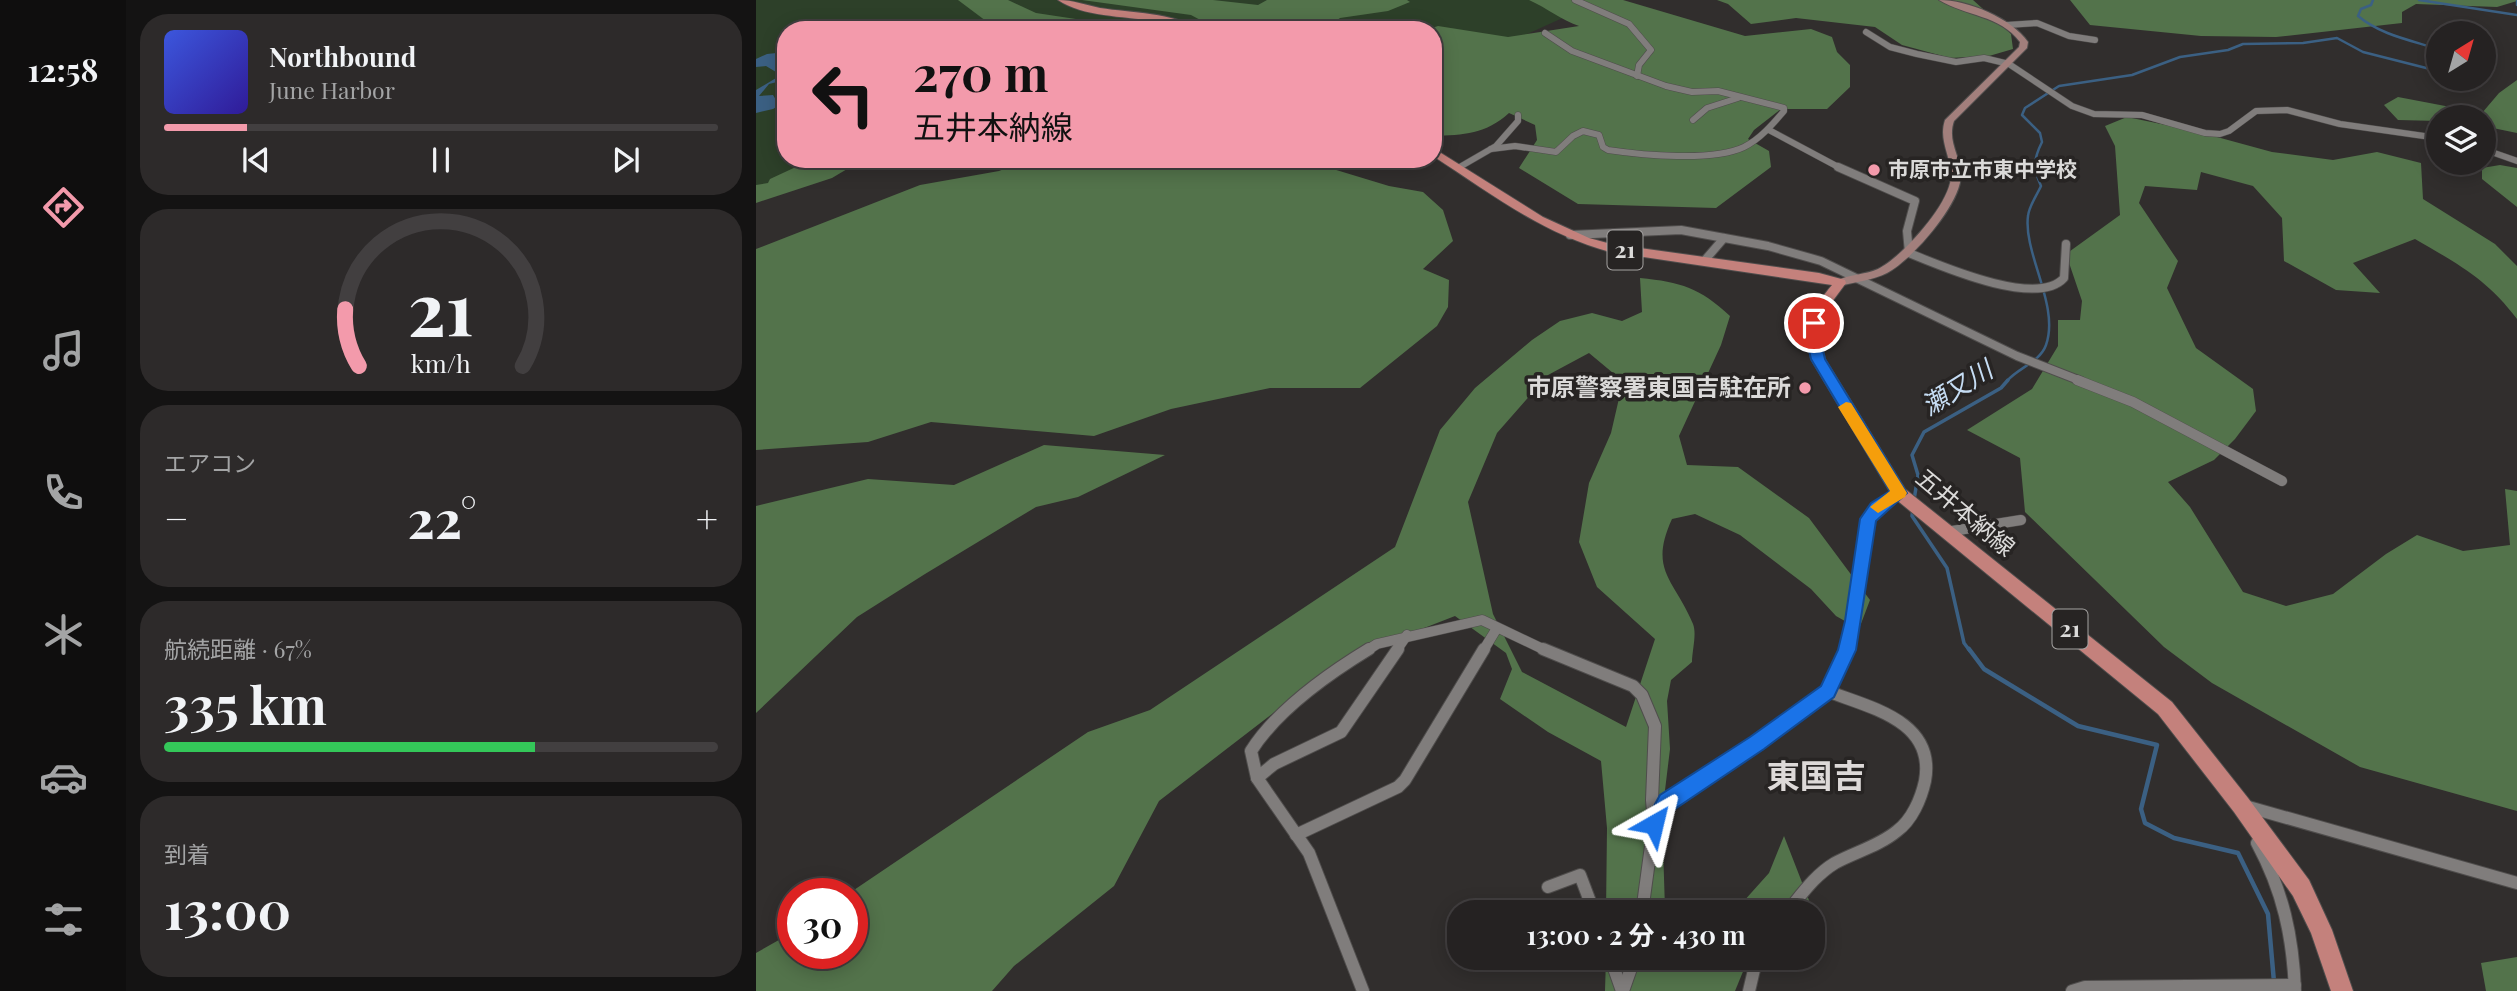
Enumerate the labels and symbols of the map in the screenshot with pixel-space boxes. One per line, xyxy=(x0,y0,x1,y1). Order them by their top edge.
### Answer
north arrow xyxy=(2426,21,2496,91)
place label: 市原市立市東中学校 xyxy=(1888,154,2077,182)
marker: 市原市立市東中学校 xyxy=(1866,162,1882,178)
road number: 21 xyxy=(1608,230,1642,270)
pin xyxy=(1784,293,1844,353)
water label: 瀬又川 xyxy=(1914,350,2001,422)
place label: 市原警察署東国吉駐在所 xyxy=(1527,370,1791,402)
marker: 市原警察署東国吉駐在所 xyxy=(1797,380,1813,396)
street label: 五井本納線 xyxy=(1910,461,2023,562)
road number: 21 xyxy=(2052,610,2088,649)
district label: 東国吉 xyxy=(1767,752,1866,796)
position arrow xyxy=(1617,787,1691,861)
speed limit sign: 30 xyxy=(777,878,868,969)

